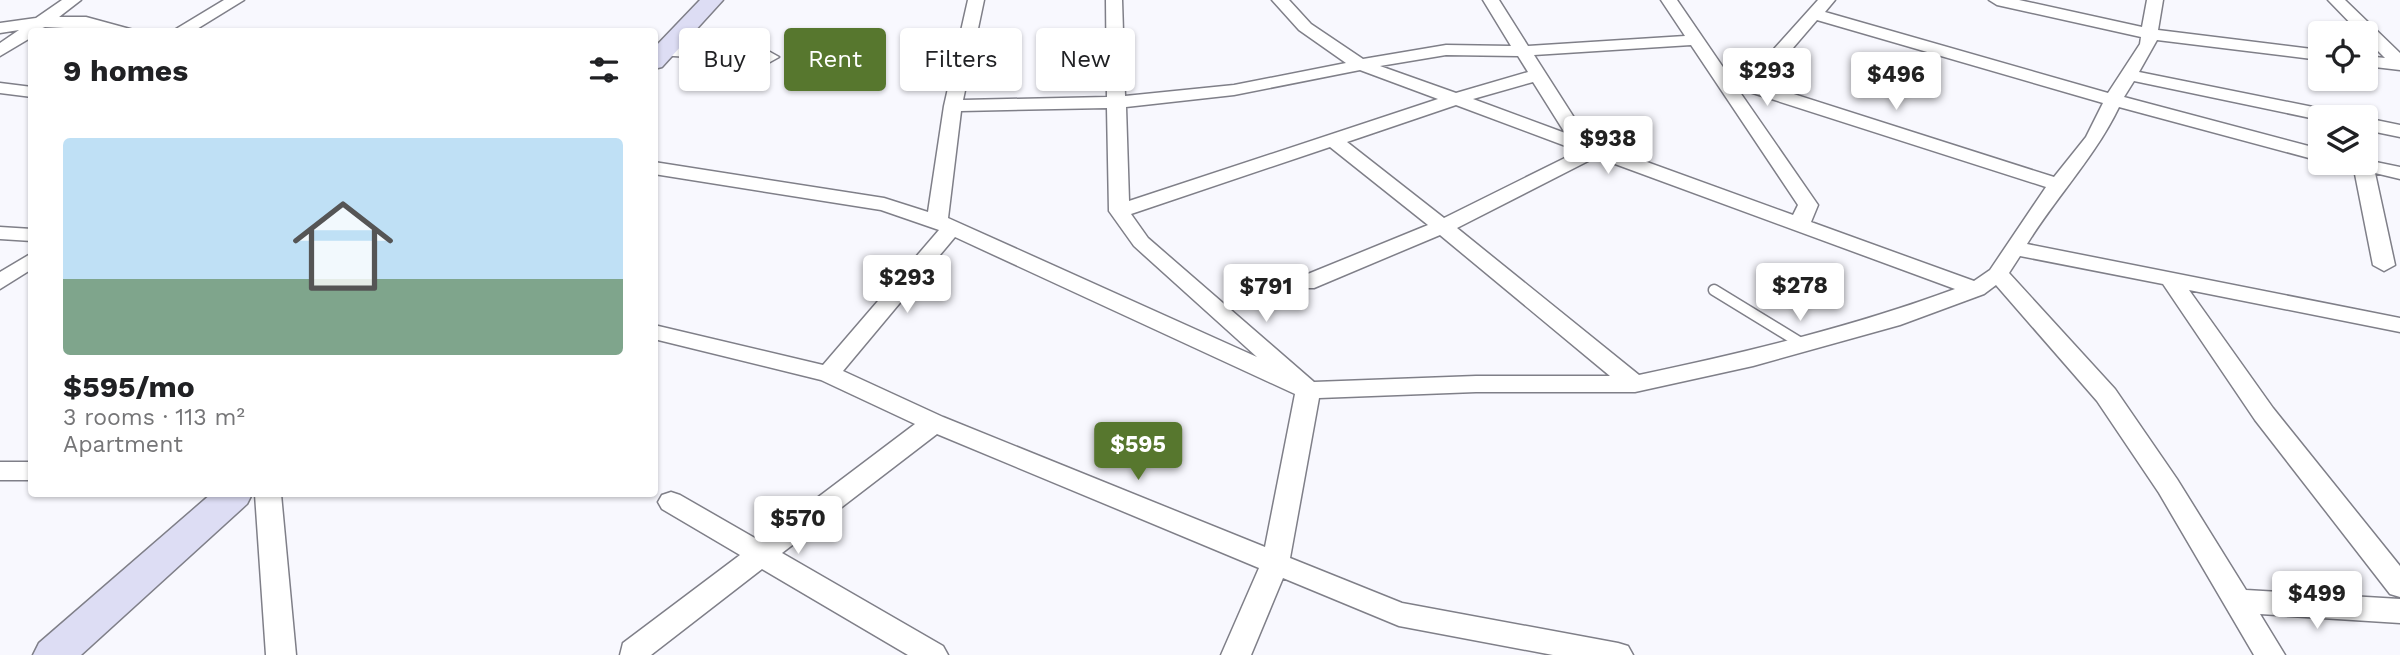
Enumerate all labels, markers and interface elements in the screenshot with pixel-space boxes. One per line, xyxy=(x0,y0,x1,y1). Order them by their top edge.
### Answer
map controls xyxy=(2308,21,2378,175)
button: locate xyxy=(2308,21,2378,91)
chip: Buy xyxy=(679,28,770,91)
chip: Rent xyxy=(784,28,886,91)
chip: Filters xyxy=(900,28,1022,91)
chip: New xyxy=(1036,28,1135,91)
pin: $293 xyxy=(1726,48,1808,108)
icon: filters xyxy=(585,51,623,89)
pin: $496 xyxy=(1855,52,1937,112)
text: 9 homes xyxy=(63,53,188,88)
text: $293 xyxy=(1739,57,1795,84)
text: $496 xyxy=(1867,61,1925,88)
button: layers xyxy=(2308,105,2378,175)
pin: $938 xyxy=(1567,116,1649,176)
text: $938 xyxy=(1580,125,1636,152)
icon: home xyxy=(280,183,406,309)
pin: $293 xyxy=(866,256,948,315)
text: $293 xyxy=(879,264,935,291)
pin: $791 xyxy=(1225,264,1307,324)
pin: $278 xyxy=(1759,264,1841,323)
text: $278 xyxy=(1772,272,1828,299)
text: $791 xyxy=(1240,273,1292,300)
text: $595/mo xyxy=(63,369,195,404)
text: 3 rooms · 113 m² xyxy=(63,404,245,431)
pin: $595 xyxy=(1097,422,1179,482)
text: Apartment xyxy=(63,431,183,458)
text: $595 xyxy=(1110,431,1166,458)
pin: $570 xyxy=(757,496,839,556)
text: $570 xyxy=(770,505,826,532)
pin: $499 xyxy=(2276,572,2358,631)
text: $499 xyxy=(2288,580,2346,607)

